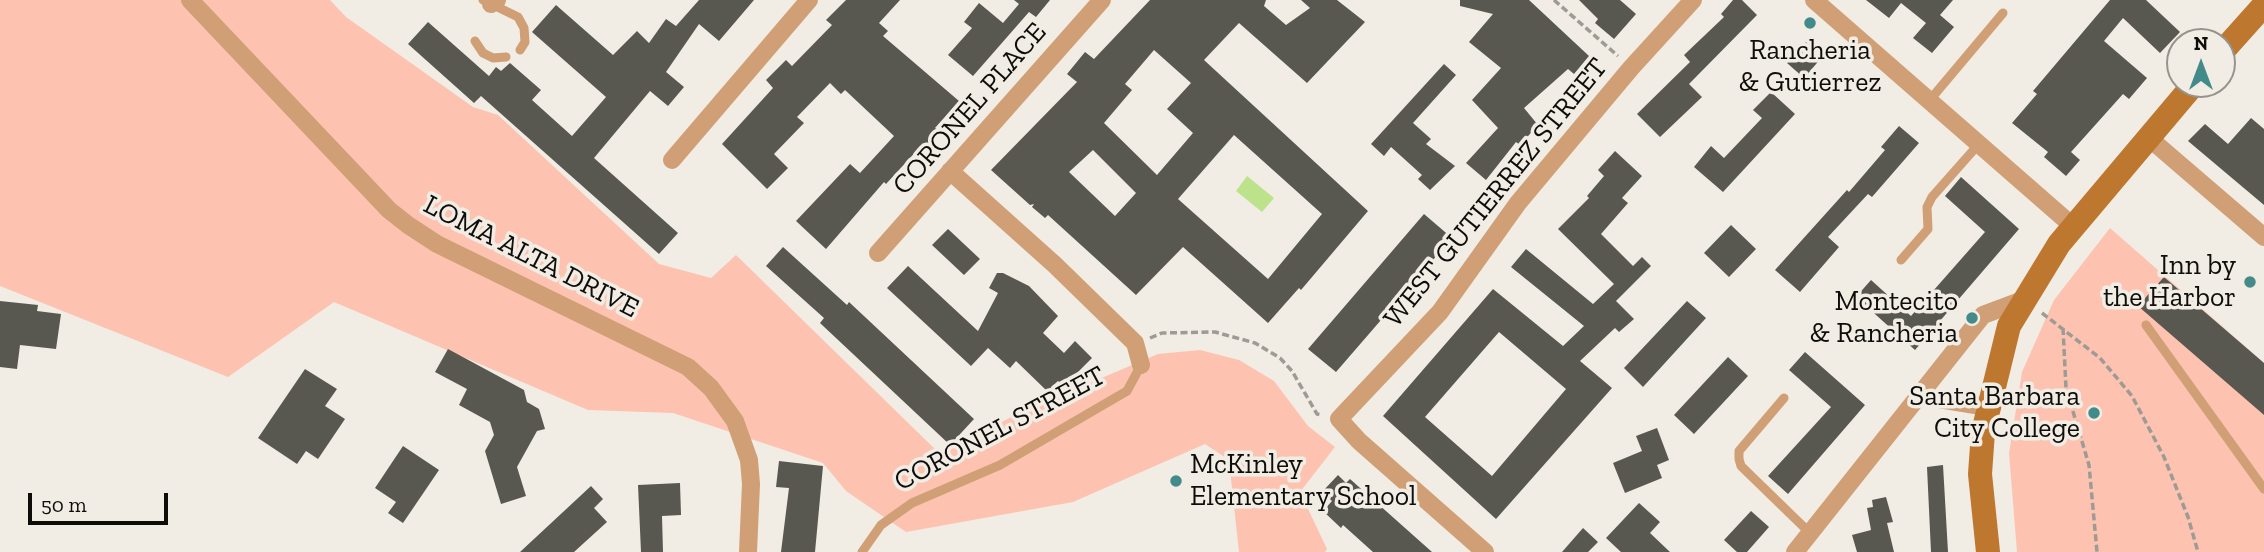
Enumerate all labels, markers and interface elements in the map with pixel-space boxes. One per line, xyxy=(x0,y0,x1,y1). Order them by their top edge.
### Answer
marker: Rancheria & Gutierrez xyxy=(1802,15,1818,31)
street label: CORONEL PLACE xyxy=(886,16,1054,202)
north arrow xyxy=(2166,28,2236,98)
text: N xyxy=(2194,32,2208,55)
place label: Rancheria & Gutierrez xyxy=(1739,34,1881,100)
street label: WEST GUTIERREZ STREET xyxy=(1377,52,1615,334)
street label: LOMA ALTA DRIVE xyxy=(418,188,644,326)
place label: Inn by the Harbor xyxy=(2103,249,2236,315)
marker: Inn by the Harbor xyxy=(2242,274,2258,290)
place label: Montecito & Rancheria xyxy=(1809,285,1958,351)
marker: Montecito & Rancheria xyxy=(1964,310,1980,326)
street label: CORONEL STREET xyxy=(889,359,1111,499)
place label: Santa Barbara City College xyxy=(1909,380,2080,446)
marker: Santa Barbara City College xyxy=(2086,405,2102,421)
place label: McKinley Elementary School xyxy=(1190,448,1416,514)
marker: McKinley Elementary School xyxy=(1168,473,1184,489)
scale bar xyxy=(32,478,172,522)
text: 50 m xyxy=(41,492,87,517)

